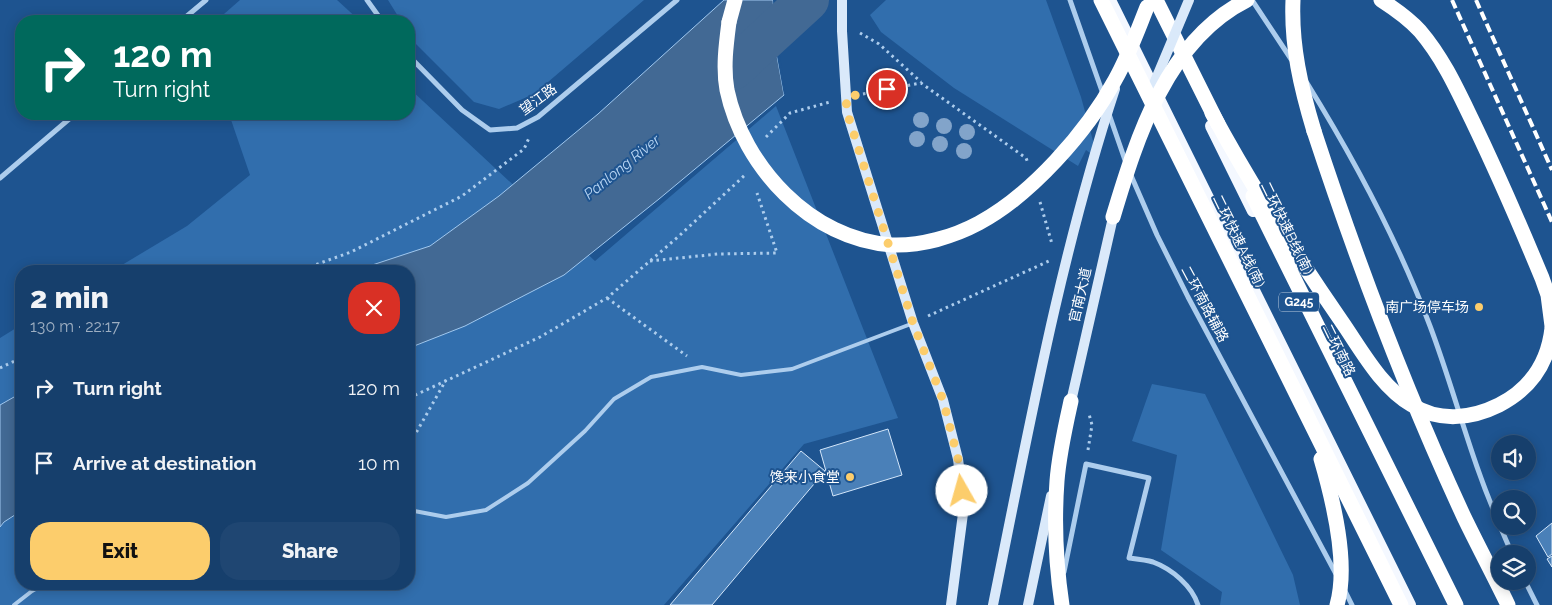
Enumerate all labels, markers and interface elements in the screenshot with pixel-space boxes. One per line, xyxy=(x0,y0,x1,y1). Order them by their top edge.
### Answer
text: 120 m xyxy=(113,34,213,75)
icon: right xyxy=(30,35,95,100)
pin xyxy=(866,68,908,110)
icon: arrive xyxy=(873,75,901,103)
text: Turn right xyxy=(113,76,210,102)
street label: 望江路 xyxy=(516,80,560,118)
water label: Panlong River xyxy=(580,130,664,203)
street label: 二环快速B线(南) xyxy=(1258,179,1316,277)
street label: 二环快速A线(南) xyxy=(1210,192,1268,290)
street label: 二环南路辅路 xyxy=(1178,263,1232,345)
street label: 官南大道 xyxy=(1066,266,1094,324)
text: 2 min xyxy=(30,280,109,315)
button: close xyxy=(348,282,400,334)
road number: G245 xyxy=(1279,292,1319,312)
place label: 南广场停车场 xyxy=(1385,299,1469,315)
marker: 南广场停车场 xyxy=(1473,301,1485,313)
text: 130 m · 22:17 xyxy=(30,317,120,336)
street label: 二环南路 xyxy=(1320,321,1358,379)
icon: right xyxy=(30,374,58,402)
text: Turn right xyxy=(73,377,162,399)
text: 120 m xyxy=(348,377,400,399)
map controls xyxy=(1491,435,1536,590)
button: sound xyxy=(1491,435,1536,480)
icon: arrive xyxy=(30,449,58,477)
text: Arrive at destination xyxy=(73,452,257,474)
text: 10 m xyxy=(358,452,400,474)
position arrow xyxy=(935,464,987,516)
place label: 馋来小食堂 xyxy=(770,469,840,485)
marker: 馋来小食堂 xyxy=(844,471,856,483)
button: search xyxy=(1491,490,1536,535)
button: Exit xyxy=(30,522,210,580)
button: Share xyxy=(220,522,400,580)
button: layers xyxy=(1491,545,1536,590)

